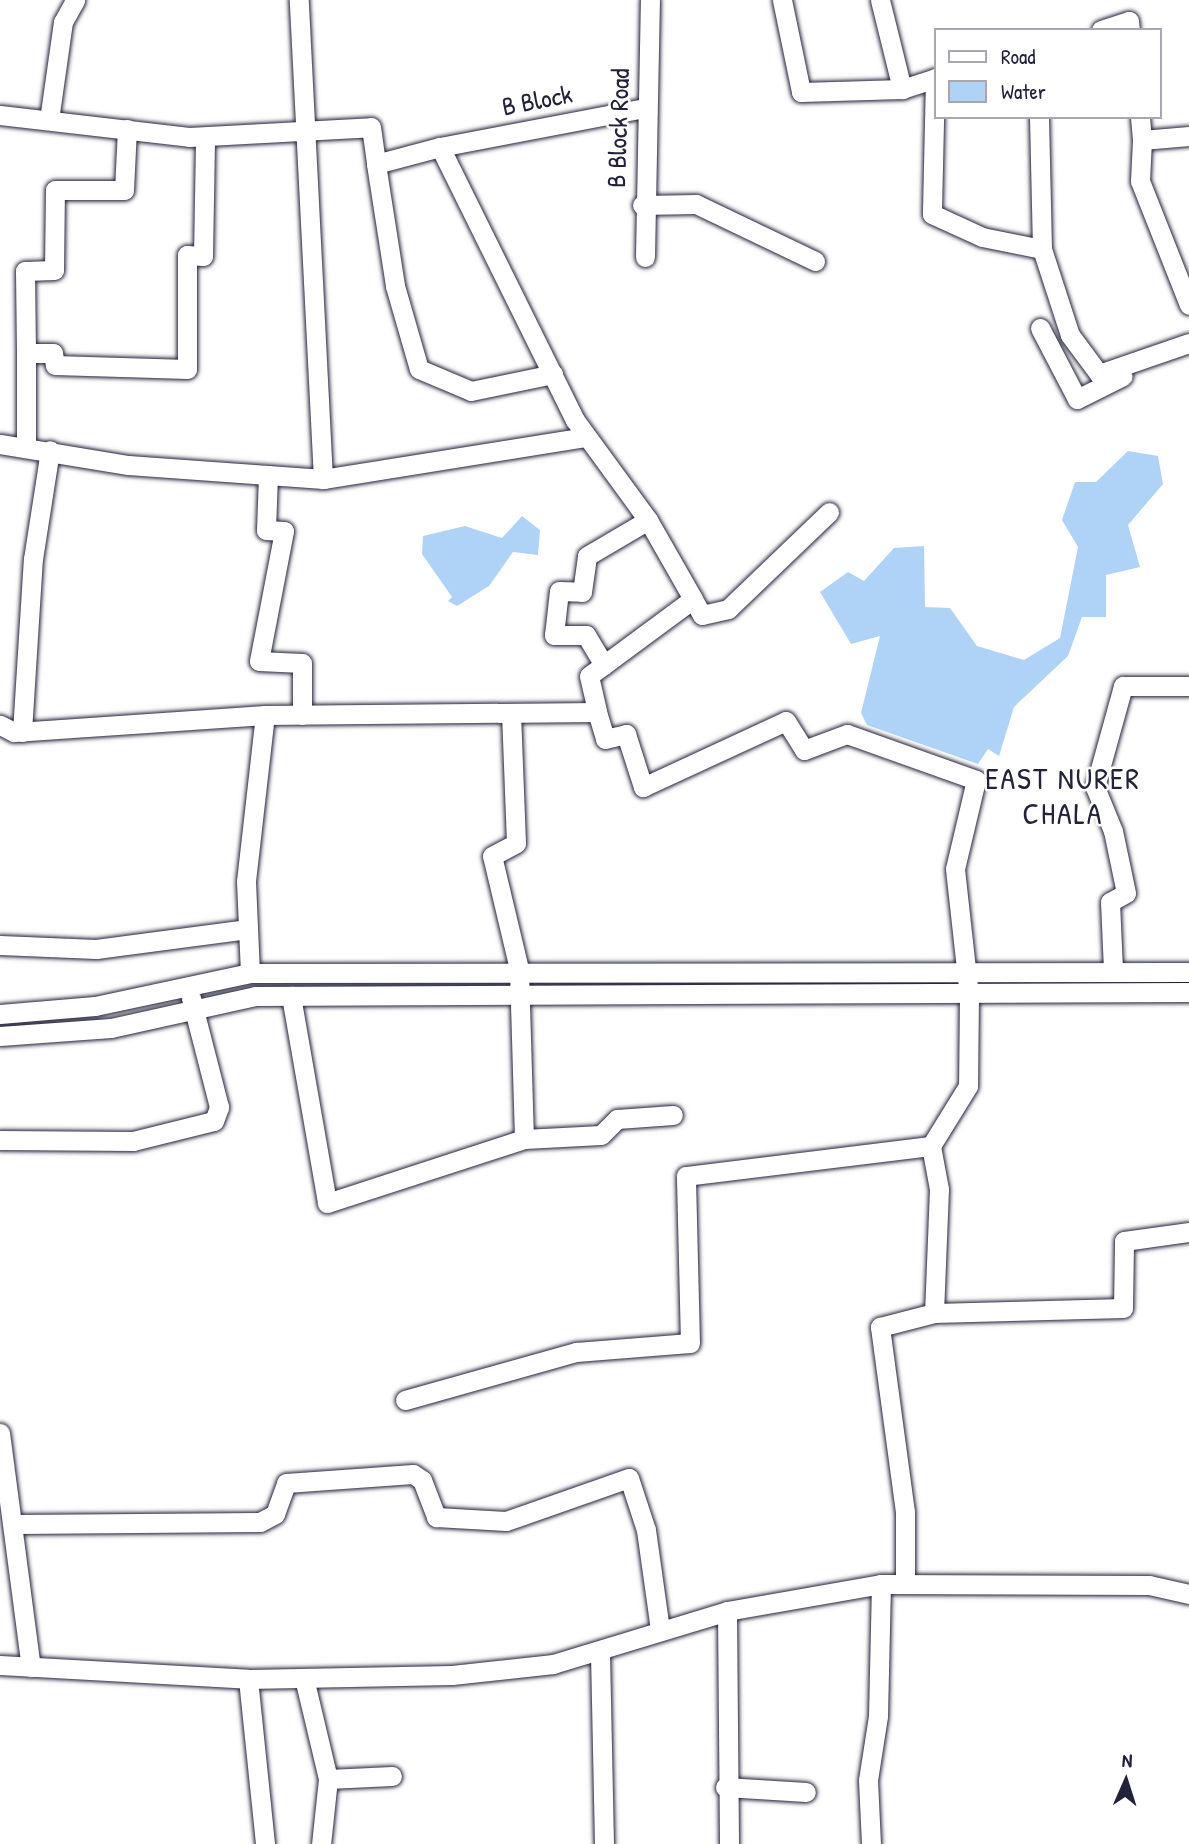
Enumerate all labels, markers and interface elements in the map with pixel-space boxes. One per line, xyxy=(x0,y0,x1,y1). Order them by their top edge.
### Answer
legend xyxy=(934,28,1161,119)
text: Road xyxy=(1001,42,1035,71)
street label: B Block Road xyxy=(600,68,636,188)
text: Water xyxy=(1001,77,1046,106)
street label: B Block xyxy=(499,78,575,122)
district label: EAST NURER CHALA xyxy=(986,760,1140,830)
north arrow xyxy=(1091,1746,1161,1816)
text: N xyxy=(1121,1747,1133,1773)

